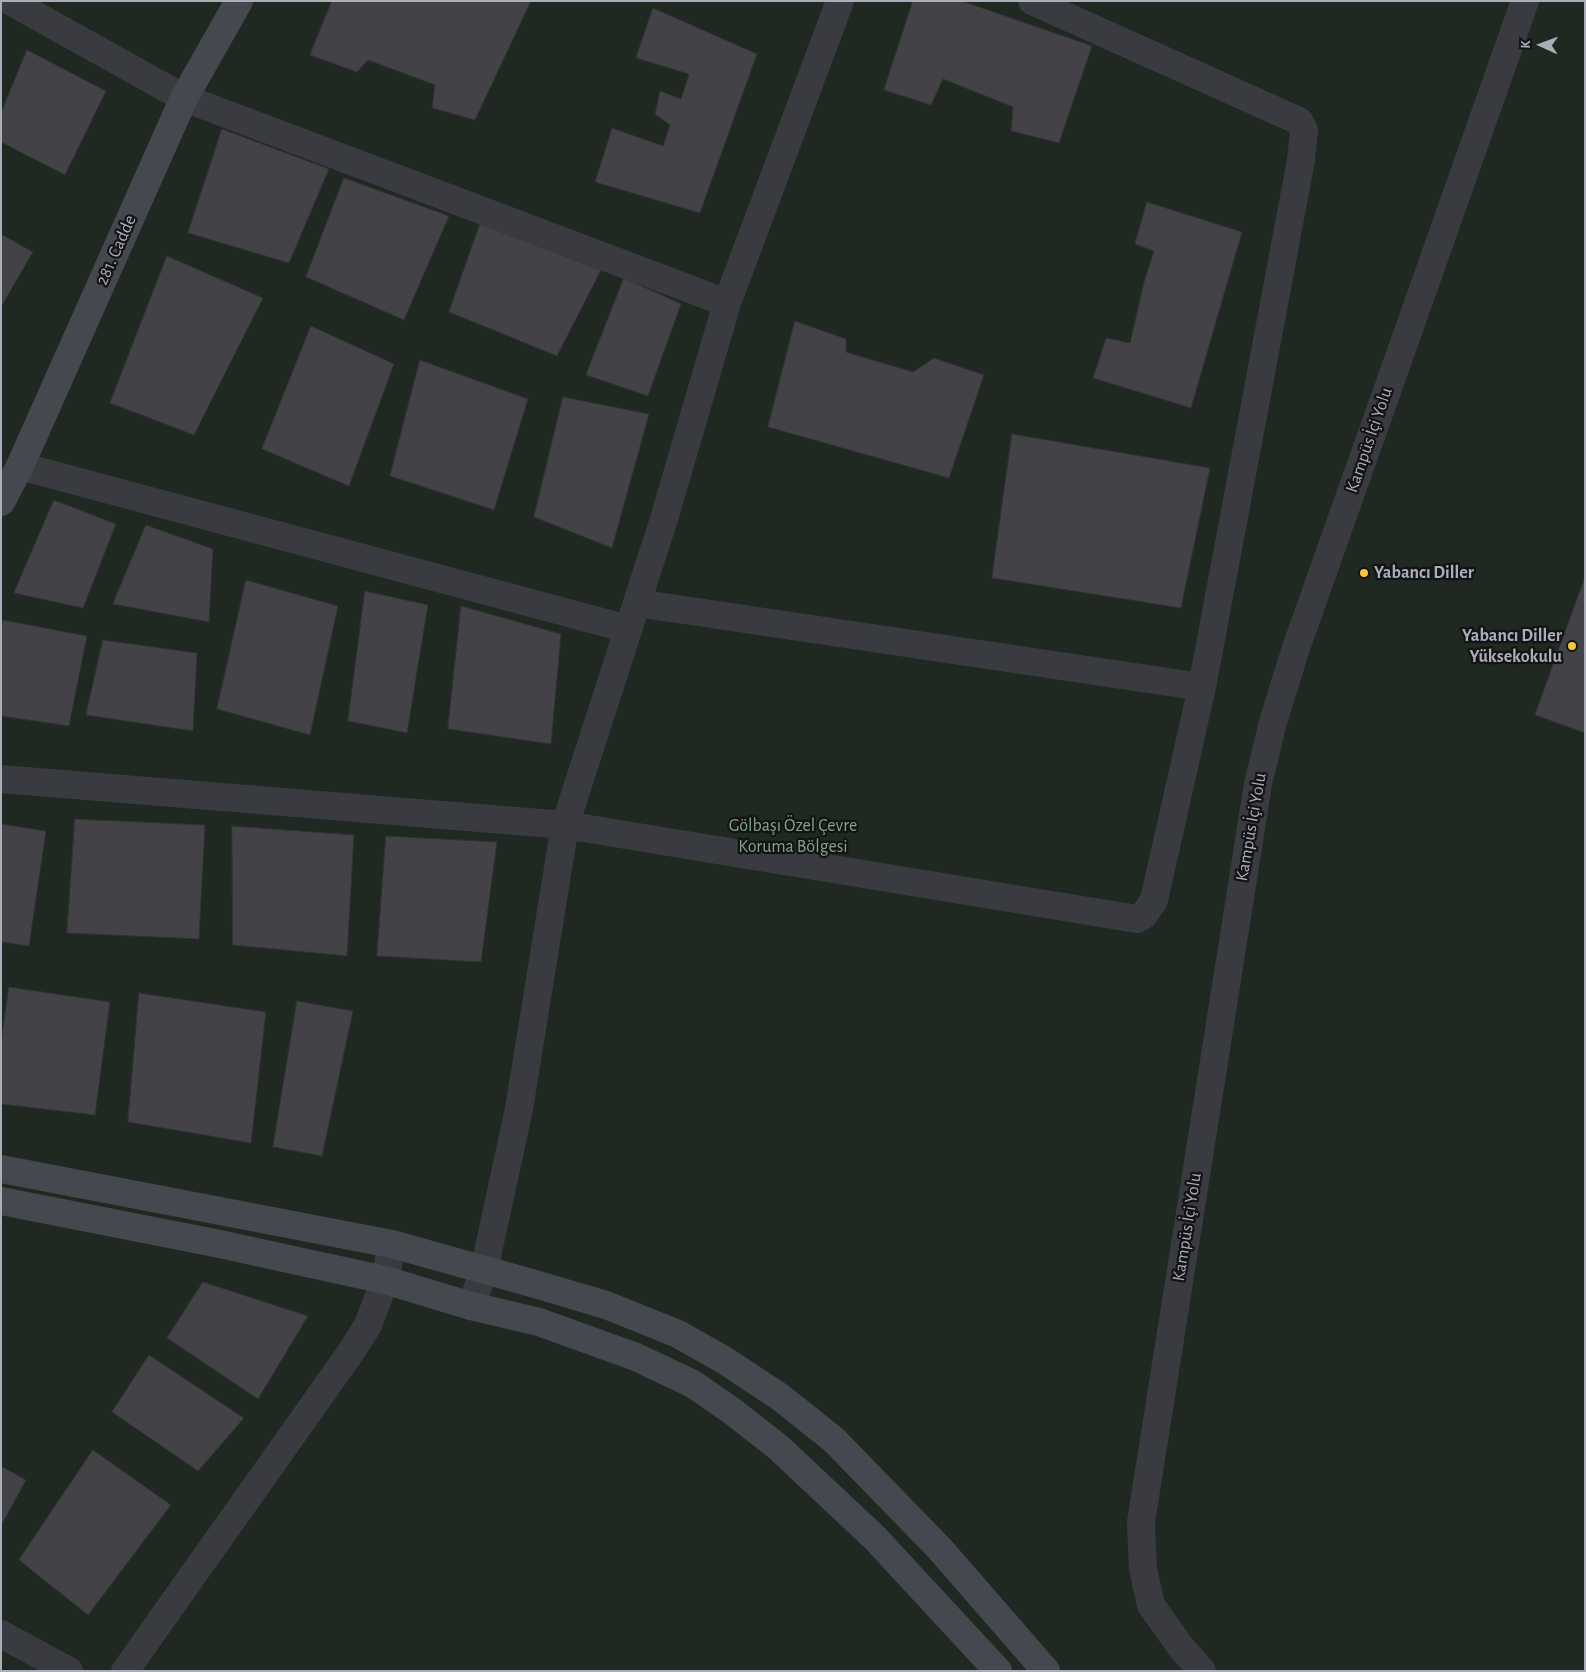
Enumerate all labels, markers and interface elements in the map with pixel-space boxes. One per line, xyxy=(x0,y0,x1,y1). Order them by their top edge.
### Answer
north arrow xyxy=(1516,20,1566,70)
text: K xyxy=(1519,40,1533,49)
street label: 281. Cadde xyxy=(91,212,141,288)
street label: Kampüs İçi Yolu xyxy=(1341,385,1397,495)
place label: Yabancı Diller xyxy=(1374,562,1474,584)
marker: Yabancı Diller xyxy=(1358,567,1370,579)
place label: Yabancı Diller Yüksekokulu xyxy=(1462,625,1562,668)
marker: Yabancı Diller Yüksekokulu xyxy=(1566,640,1578,652)
street label: Kampüs İçi Yolu xyxy=(1231,771,1271,883)
park label: Gölbaşı Özel Çevre Koruma Bölgesi xyxy=(729,815,857,858)
street label: Kampüs İçi Yolu xyxy=(1168,1171,1206,1283)

